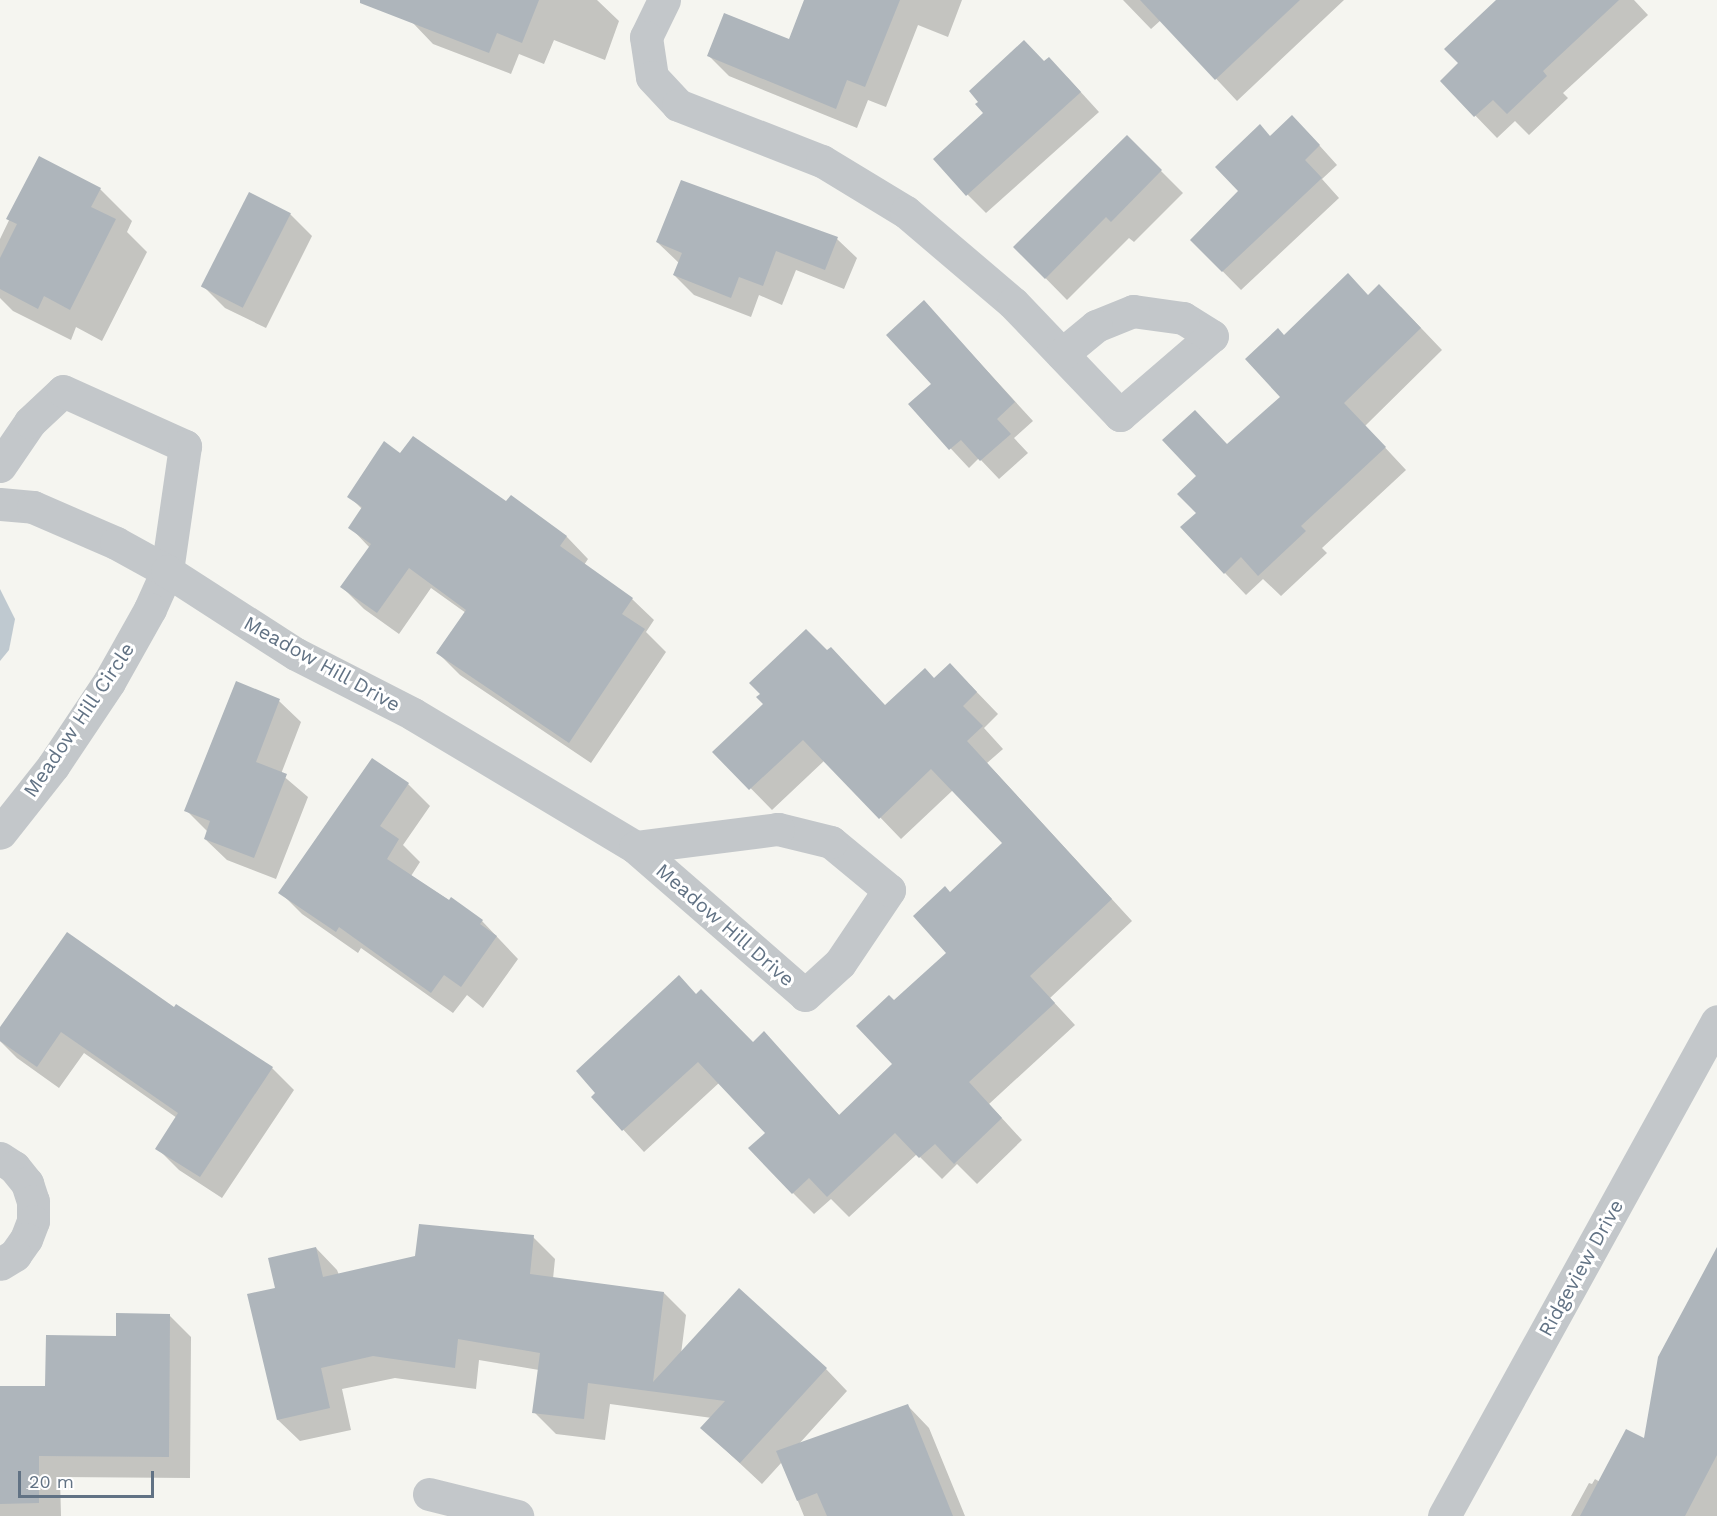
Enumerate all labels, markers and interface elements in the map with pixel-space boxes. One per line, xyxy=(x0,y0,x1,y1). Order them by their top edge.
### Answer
street label: Meadow Hill Drive xyxy=(239,611,405,717)
street label: Meadow Hill Circle xyxy=(18,638,140,802)
street label: Meadow Hill Drive xyxy=(651,858,799,992)
street label: Ridgeview Drive xyxy=(1533,1195,1629,1341)
scale bar xyxy=(21,1459,158,1497)
text: 20 m xyxy=(29,1471,74,1492)

